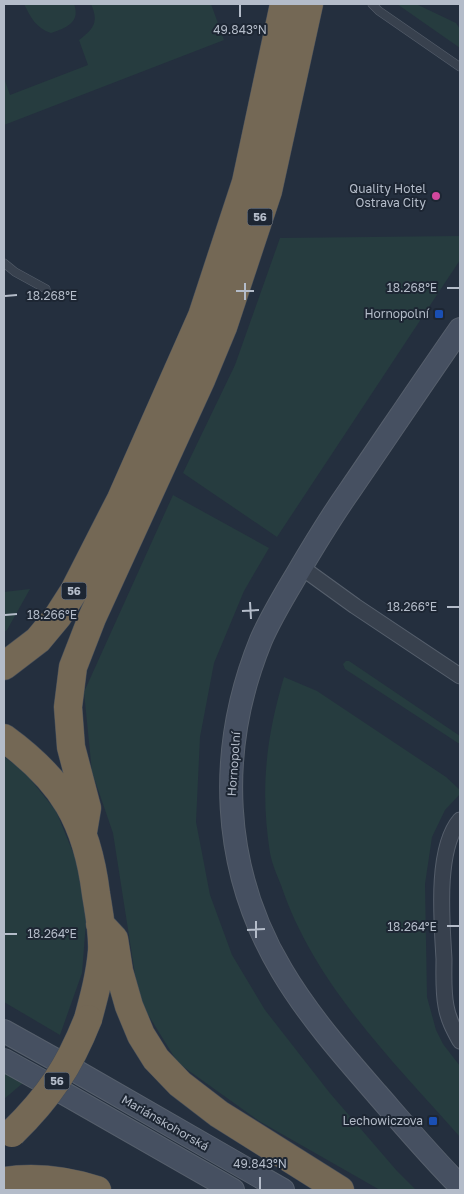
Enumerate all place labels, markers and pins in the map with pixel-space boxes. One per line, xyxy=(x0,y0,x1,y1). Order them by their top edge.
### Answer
place label: Quality Hotel Ostrava City xyxy=(349,181,426,210)
marker: Quality Hotel Ostrava City xyxy=(430,190,442,202)
place label: Hornopolní xyxy=(364,306,430,321)
marker: Hornopolní xyxy=(433,308,445,320)
place label: Lechowiczova xyxy=(343,1113,423,1128)
marker: Lechowiczova xyxy=(427,1115,439,1127)

